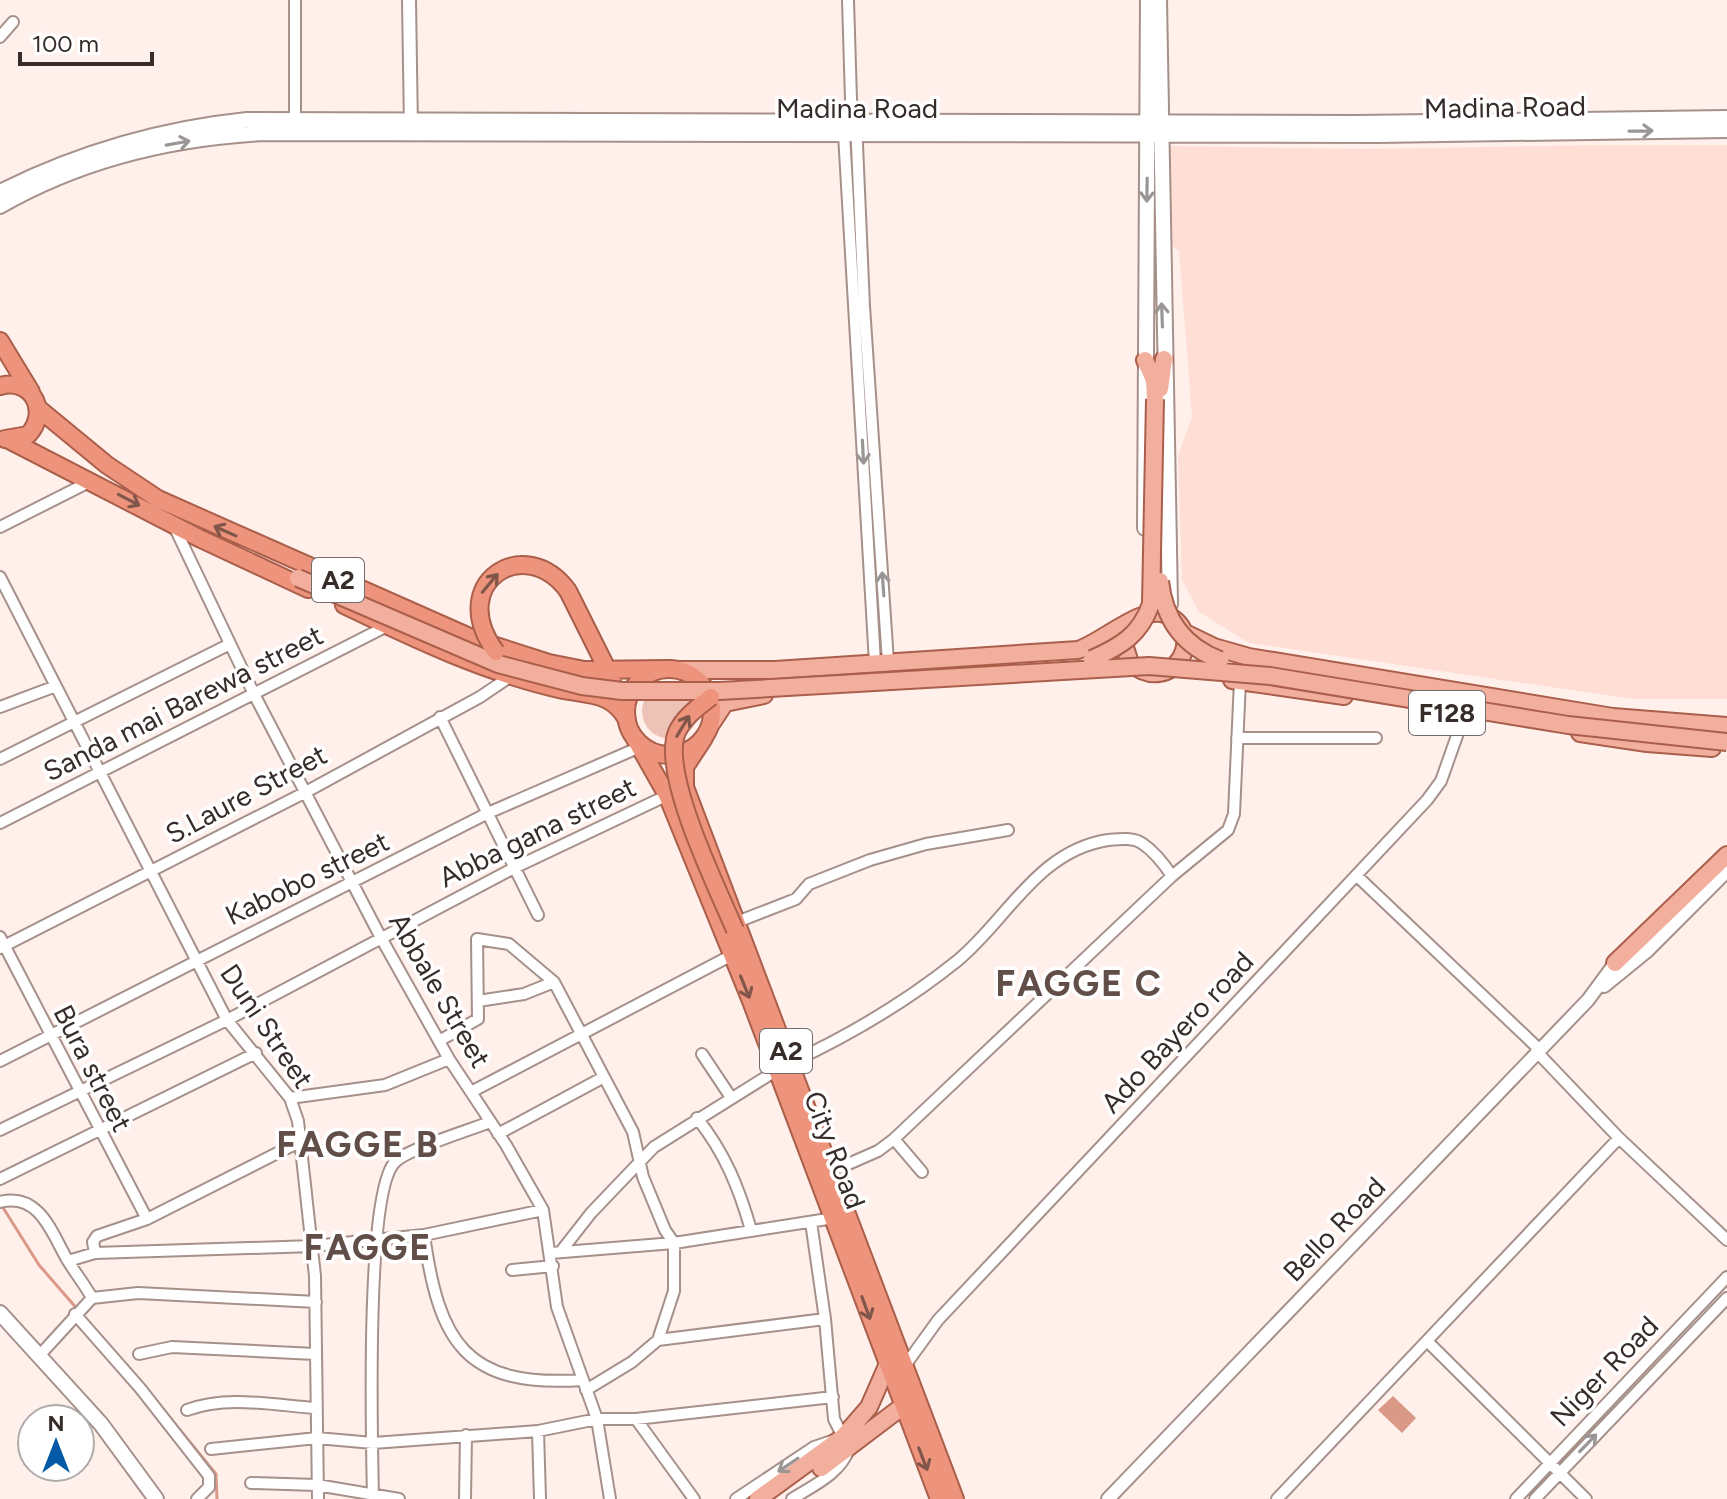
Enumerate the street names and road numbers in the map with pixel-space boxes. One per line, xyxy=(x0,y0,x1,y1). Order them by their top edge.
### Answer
street label: Madina Road xyxy=(1424,89,1586,125)
street label: Madina Road xyxy=(776,91,938,125)
road number: A2 xyxy=(312,558,364,602)
street label: Sanda mai Barewa street xyxy=(38,618,328,788)
road number: F128 xyxy=(1409,691,1485,735)
street label: S.Laure Street xyxy=(160,737,332,851)
street label: Abba gana street xyxy=(433,770,641,894)
street label: Kabobo street xyxy=(220,824,394,932)
street label: Abbale Street xyxy=(382,907,498,1073)
street label: Ado Bayero road xyxy=(1094,944,1260,1120)
street label: Duni Street xyxy=(213,957,321,1095)
street label: Bura street xyxy=(47,999,139,1137)
road number: A2 xyxy=(760,1029,812,1073)
street label: City Road xyxy=(797,1086,873,1214)
street label: Bello Road xyxy=(1276,1170,1392,1288)
street label: Niger Road xyxy=(1543,1309,1665,1433)

